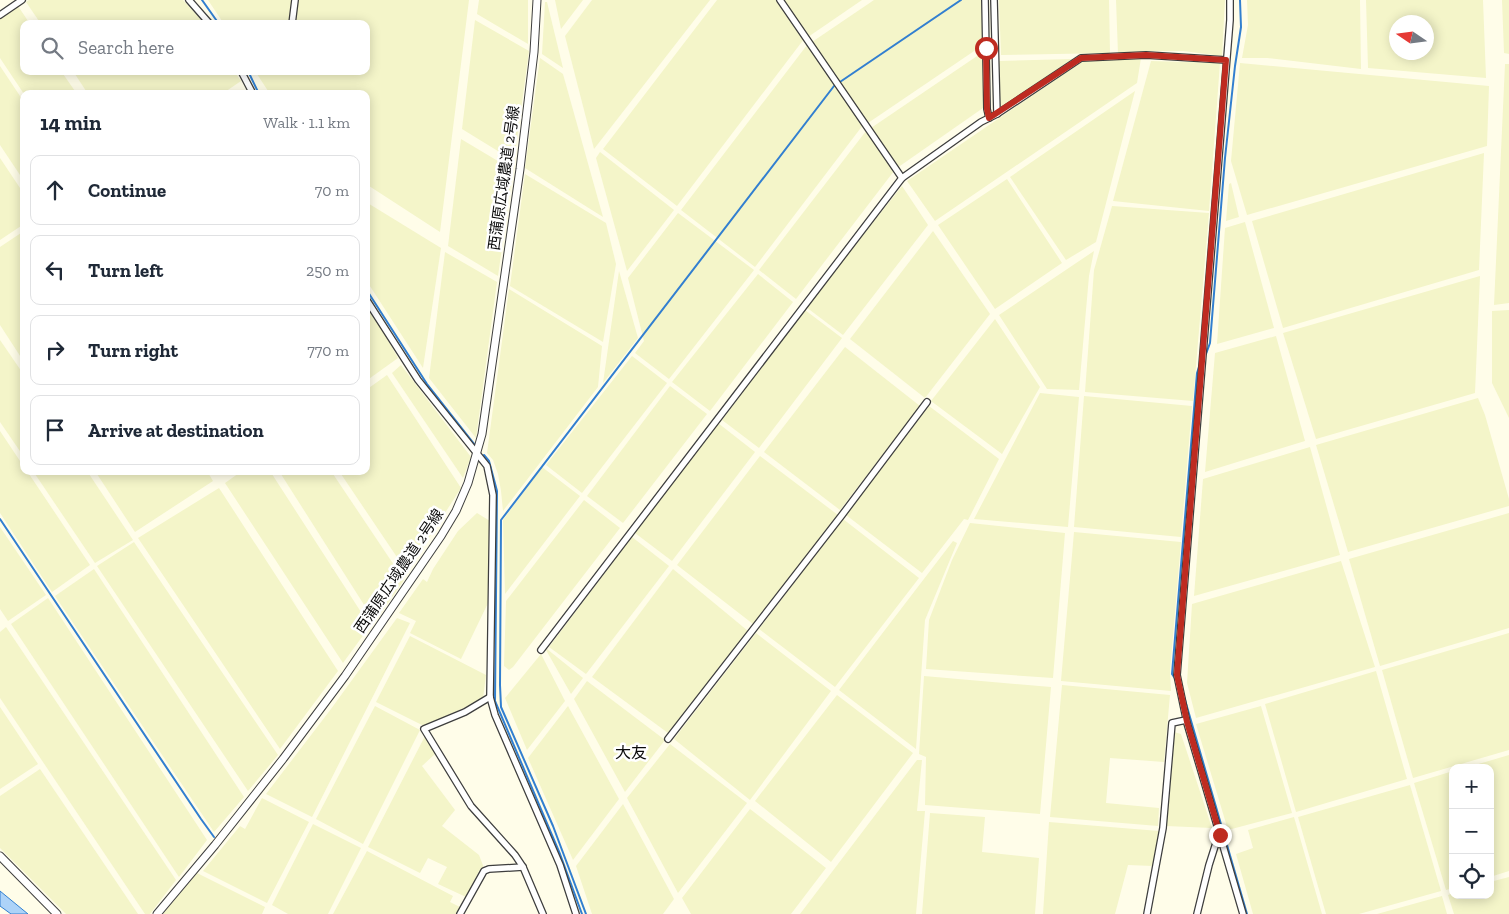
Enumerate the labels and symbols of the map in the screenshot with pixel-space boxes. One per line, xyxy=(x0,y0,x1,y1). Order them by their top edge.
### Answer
north arrow xyxy=(1389,15,1434,60)
route start xyxy=(975,37,998,60)
street label: 西蒲原広域農道 2号線 xyxy=(485,104,523,252)
street label: 西蒲原広域農道 2号線 xyxy=(351,505,447,637)
district label: 大友 xyxy=(615,743,647,762)
route end xyxy=(1209,824,1232,847)

